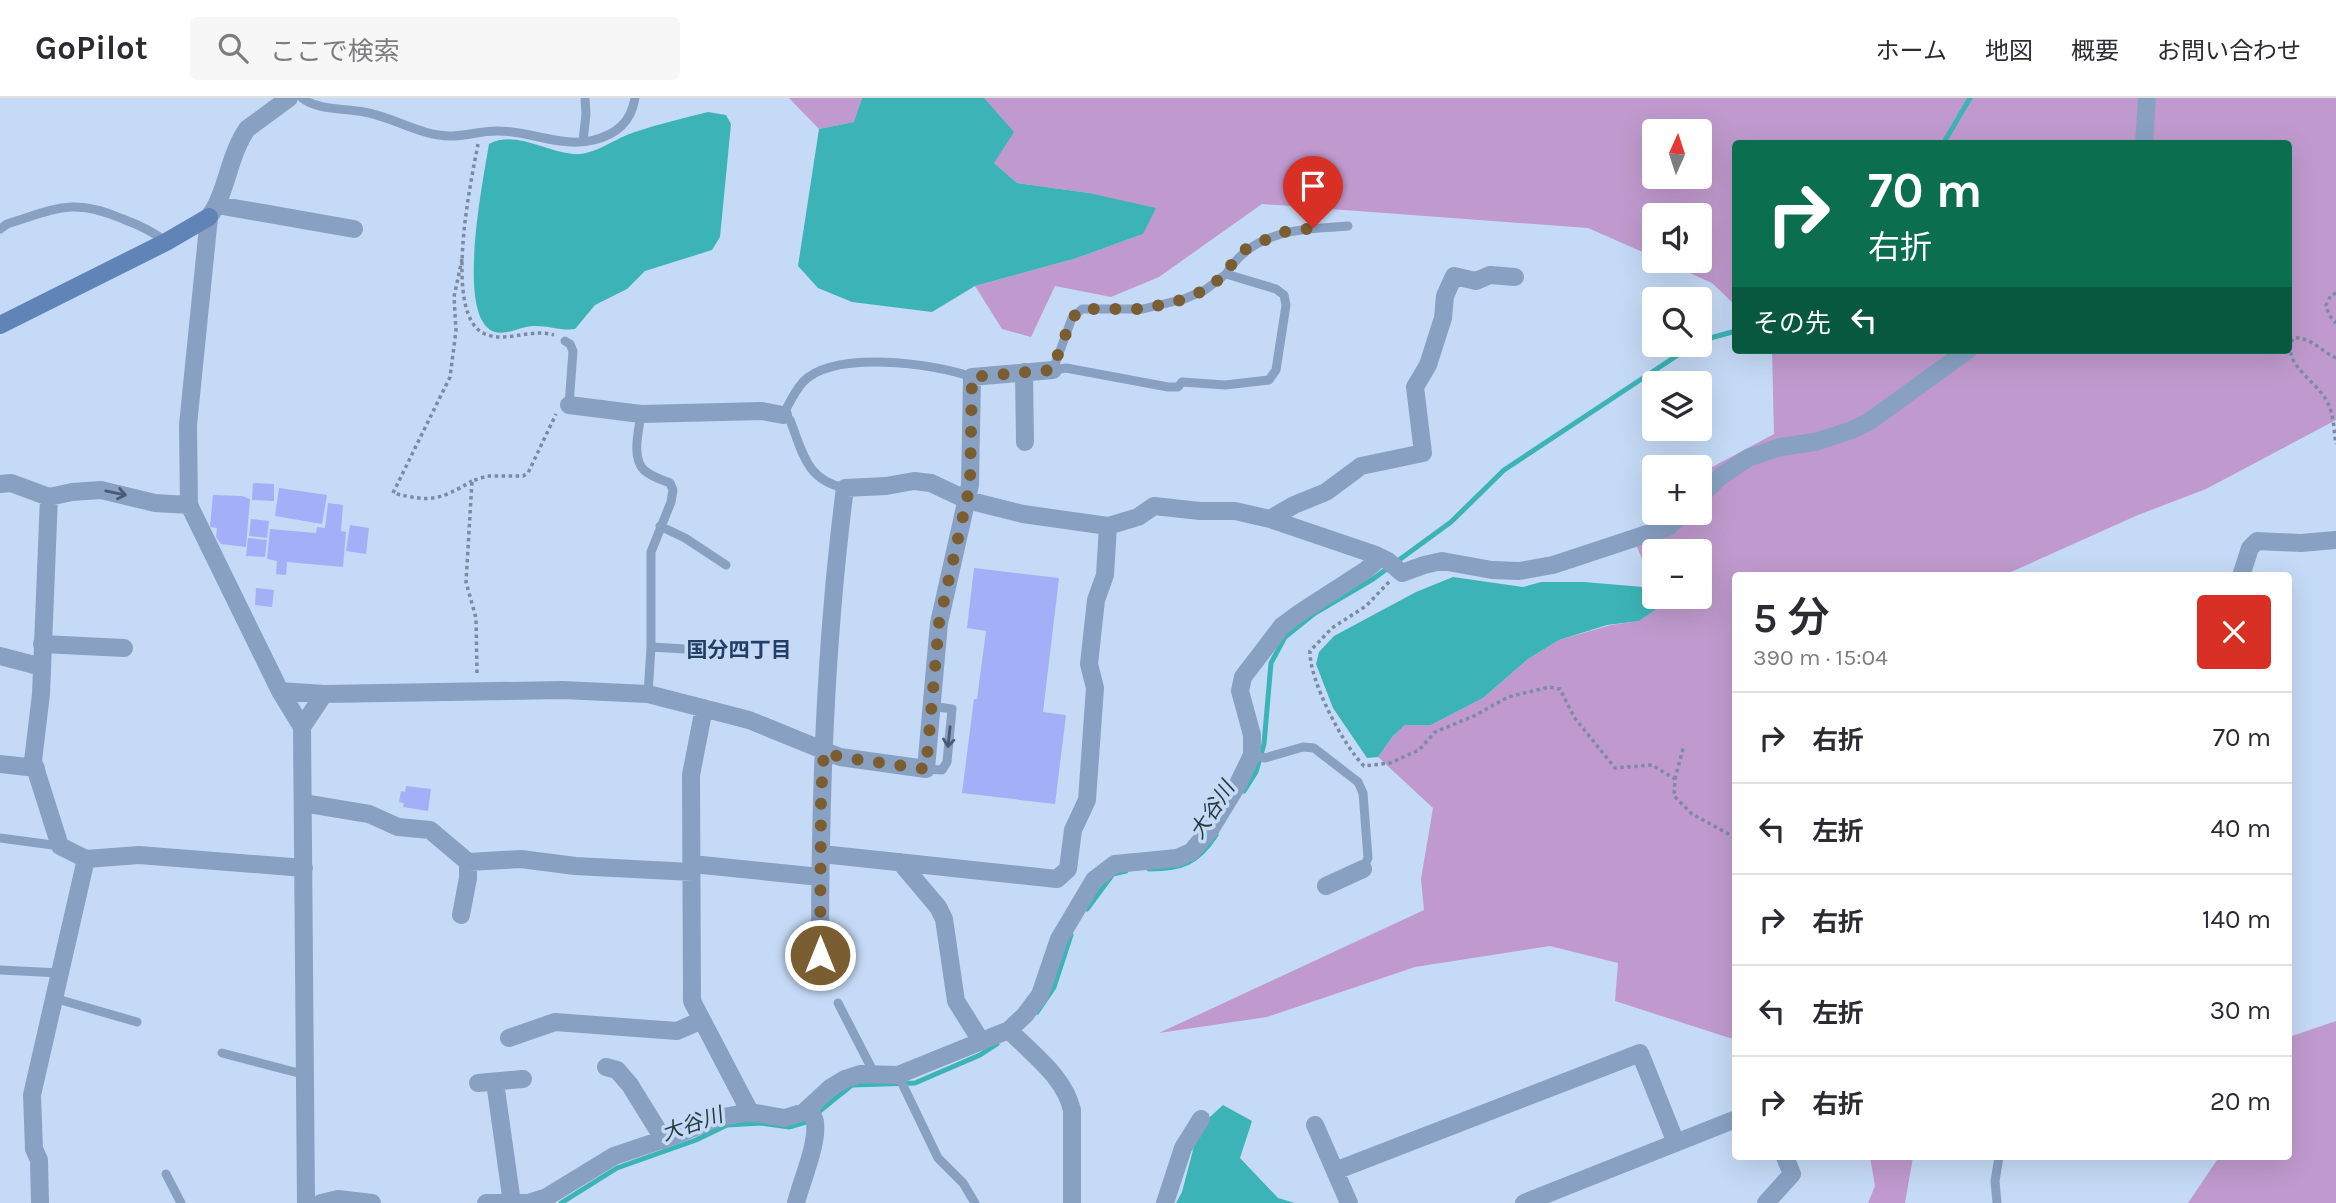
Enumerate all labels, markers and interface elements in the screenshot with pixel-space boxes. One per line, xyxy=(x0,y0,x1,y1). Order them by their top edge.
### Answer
search box xyxy=(190,17,680,80)
text: GoPilot xyxy=(35,29,148,67)
icon: search xyxy=(214,29,252,67)
text: ここで検索 xyxy=(270,36,400,67)
text: ホーム xyxy=(1876,37,1947,65)
text: 地図 xyxy=(1985,37,2033,65)
text: 概要 xyxy=(2071,37,2119,65)
text: お問い合わせ xyxy=(2157,37,2301,65)
north arrow xyxy=(1642,119,1712,189)
map controls xyxy=(1642,119,1712,609)
pin xyxy=(1283,156,1343,228)
text: 70 m xyxy=(1868,162,1982,219)
icon: arrive xyxy=(1294,167,1332,205)
icon: right xyxy=(1753,168,1844,259)
button: sound xyxy=(1642,203,1712,273)
text: 右折 xyxy=(1868,229,1932,266)
button: search xyxy=(1642,287,1712,357)
icon: left xyxy=(1845,301,1883,339)
text: その先 xyxy=(1753,308,1831,339)
button: layers xyxy=(1642,371,1712,441)
button: + xyxy=(1642,455,1712,525)
one-way arrow xyxy=(104,487,127,501)
button: − xyxy=(1642,539,1712,609)
text: 5 分 xyxy=(1753,593,1830,643)
button: close xyxy=(2197,595,2271,669)
district label: 国分四丁目 xyxy=(687,638,792,662)
text: 390 m · 15:04 xyxy=(1753,644,1888,671)
icon: right xyxy=(1753,719,1791,757)
text: 70 m xyxy=(2213,722,2271,753)
text: 右折 xyxy=(1812,725,1864,756)
one-way arrow xyxy=(943,726,956,748)
water label: 大谷川 xyxy=(1185,775,1240,843)
icon: left xyxy=(1753,810,1791,848)
text: 40 m xyxy=(2211,813,2271,844)
text: 左折 xyxy=(1812,816,1864,847)
icon: right xyxy=(1753,901,1791,939)
text: 140 m xyxy=(2202,904,2271,935)
text: 右折 xyxy=(1812,907,1864,938)
position arrow xyxy=(783,918,857,992)
icon: left xyxy=(1753,992,1791,1030)
text: 30 m xyxy=(2210,995,2271,1026)
text: 左折 xyxy=(1812,998,1864,1029)
icon: right xyxy=(1753,1083,1791,1121)
text: 20 m xyxy=(2210,1086,2271,1117)
text: 右折 xyxy=(1812,1089,1864,1120)
water label: 大谷川 xyxy=(658,1102,728,1146)

